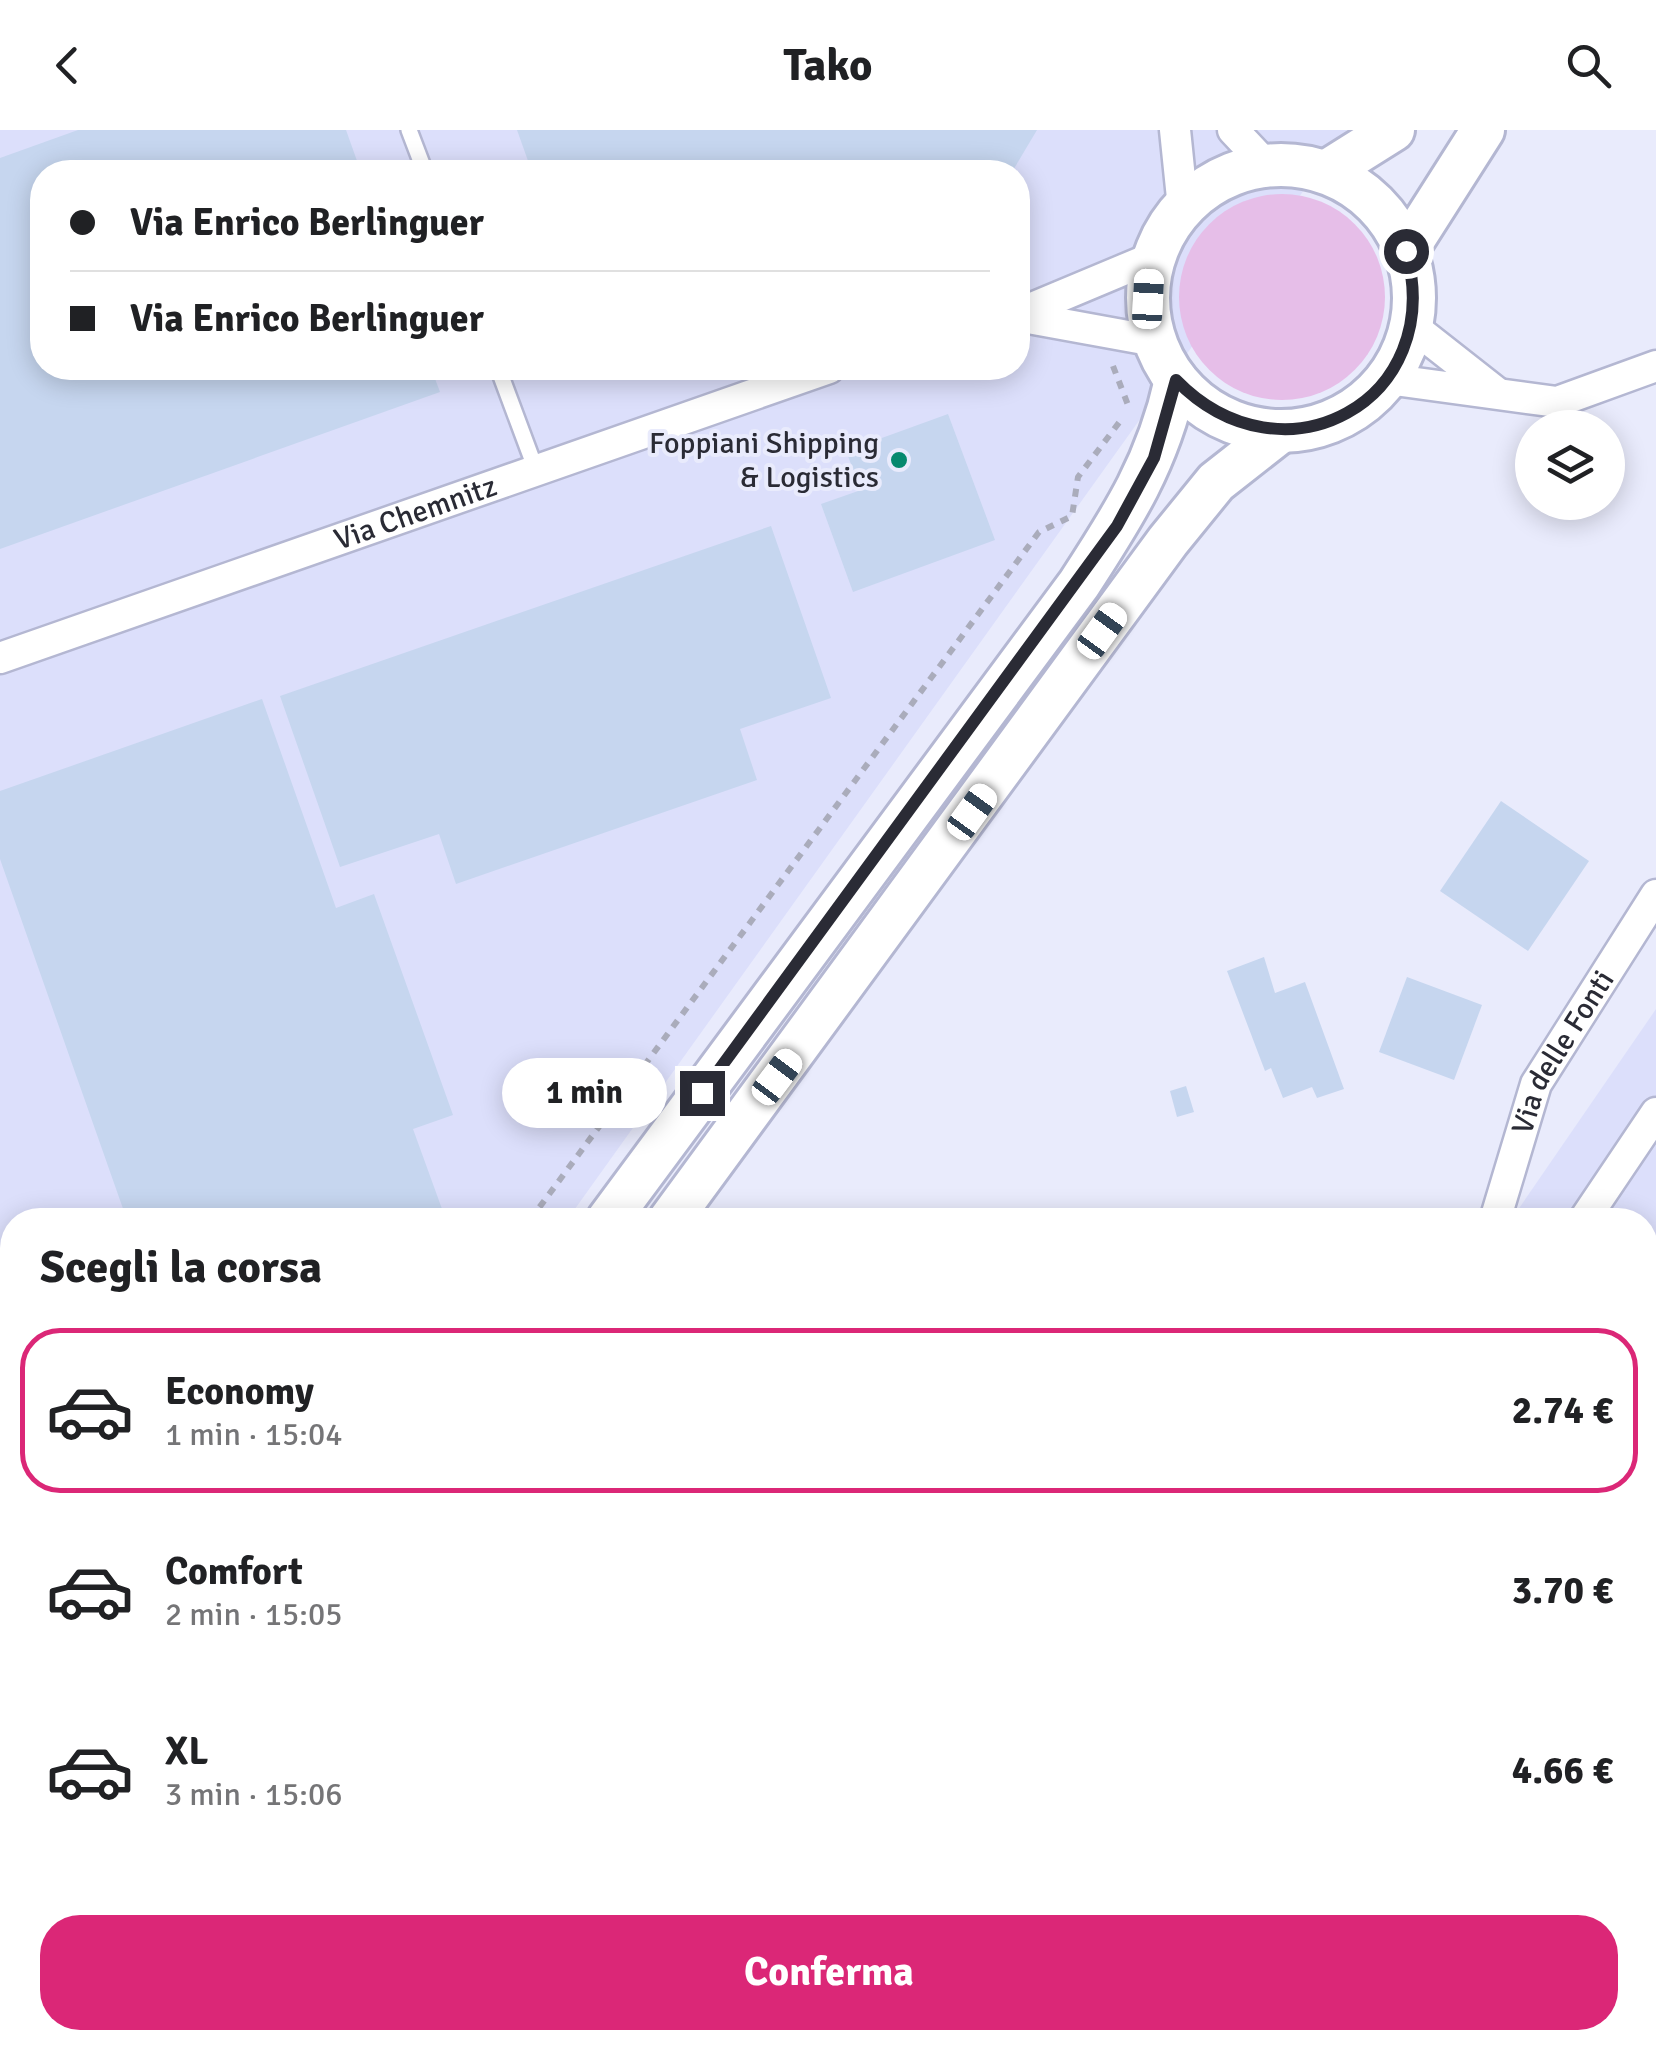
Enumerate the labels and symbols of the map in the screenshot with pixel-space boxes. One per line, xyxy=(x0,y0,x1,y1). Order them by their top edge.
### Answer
route start xyxy=(1384,229,1429,274)
car xyxy=(1131,268,1165,330)
place label: Foppiani Shipping & Logistics xyxy=(649,425,879,496)
marker: Foppiani Shipping & Logistics xyxy=(888,449,910,471)
street label: Via Chemnitz xyxy=(329,468,502,559)
car xyxy=(1072,598,1132,664)
car xyxy=(942,779,1002,845)
street label: Via delle Fonti xyxy=(1504,964,1622,1139)
car xyxy=(747,1044,807,1110)
callout: 1 min xyxy=(502,1058,667,1128)
route end xyxy=(680,1071,725,1116)

